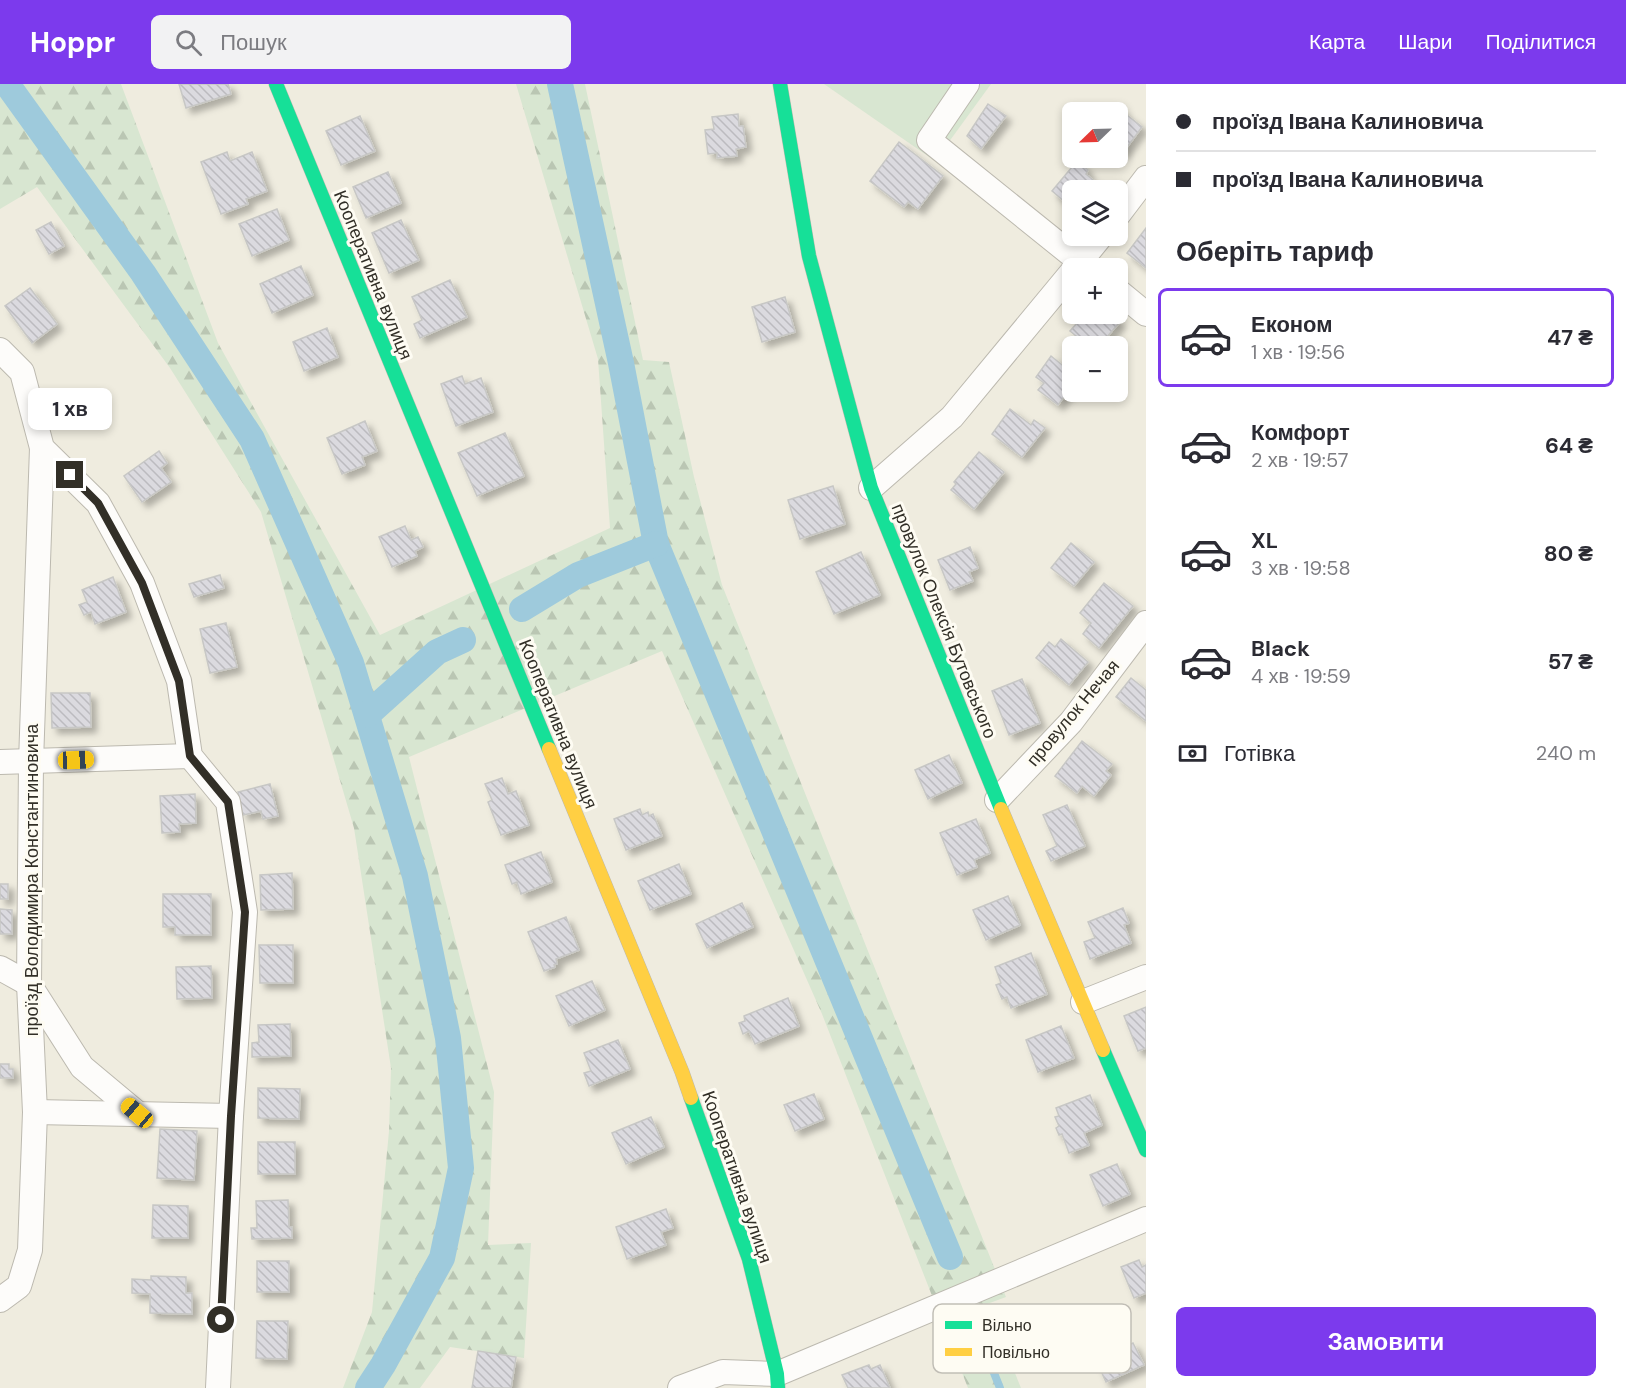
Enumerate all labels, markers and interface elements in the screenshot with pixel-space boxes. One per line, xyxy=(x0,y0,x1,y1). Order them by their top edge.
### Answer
search box xyxy=(151,15,571,69)
text: Hoppr xyxy=(30,24,115,61)
icon: search xyxy=(172,26,205,59)
text: Пошук xyxy=(220,28,287,57)
text: Карта xyxy=(1309,28,1365,56)
text: Шари xyxy=(1398,28,1453,56)
text: Поділитися xyxy=(1486,28,1596,56)
north arrow xyxy=(1062,102,1128,168)
map controls xyxy=(1062,102,1128,402)
text: проїзд Івана Калиновича xyxy=(1212,107,1483,136)
text: проїзд Івана Калиновича xyxy=(1212,165,1483,194)
button: layers xyxy=(1062,180,1128,246)
street label: Кооперативна вулиця xyxy=(328,187,418,363)
text: Оберіть тариф xyxy=(1176,234,1374,269)
button: + xyxy=(1062,258,1128,324)
text: Економ xyxy=(1251,310,1333,339)
icon: car xyxy=(1179,311,1233,365)
text: 47 ₴ xyxy=(1547,323,1593,352)
button: − xyxy=(1062,336,1128,402)
text: 1 хв · 19:56 xyxy=(1251,339,1345,365)
callout: 1 хв xyxy=(28,388,112,430)
text: 1 хв xyxy=(52,396,88,422)
text: Комфорт xyxy=(1251,418,1350,447)
icon: car xyxy=(1179,419,1233,473)
text: 64 ₴ xyxy=(1545,431,1593,460)
text: 2 хв · 19:57 xyxy=(1251,447,1348,473)
route end xyxy=(56,461,83,488)
street label: провулок Олексія Бутовського xyxy=(886,500,1002,742)
text: XL xyxy=(1251,526,1278,555)
icon: car xyxy=(1179,527,1233,581)
text: 80 ₴ xyxy=(1544,539,1593,568)
text: 3 хв · 19:58 xyxy=(1251,555,1351,581)
text: Black xyxy=(1251,634,1310,663)
icon: car xyxy=(1179,635,1233,689)
street label: Кооперативна вулиця xyxy=(513,636,603,812)
text: 57 ₴ xyxy=(1548,647,1593,676)
street label: провулок Нечая xyxy=(1021,655,1125,771)
text: 4 хв · 19:59 xyxy=(1251,663,1351,689)
street label: проїзд Володимира Константиновича xyxy=(20,723,44,1036)
icon: cash xyxy=(1176,737,1209,770)
text: Готівка xyxy=(1224,739,1295,768)
text: 240 m xyxy=(1536,740,1596,766)
car xyxy=(58,750,94,770)
street label: Кооперативна вулиця xyxy=(696,1088,778,1266)
car xyxy=(117,1095,157,1131)
legend xyxy=(933,1304,1131,1373)
route start xyxy=(207,1306,234,1333)
button: Замовити xyxy=(1176,1307,1596,1376)
text: Вільно xyxy=(982,1315,1032,1336)
text: Повільно xyxy=(982,1342,1050,1363)

